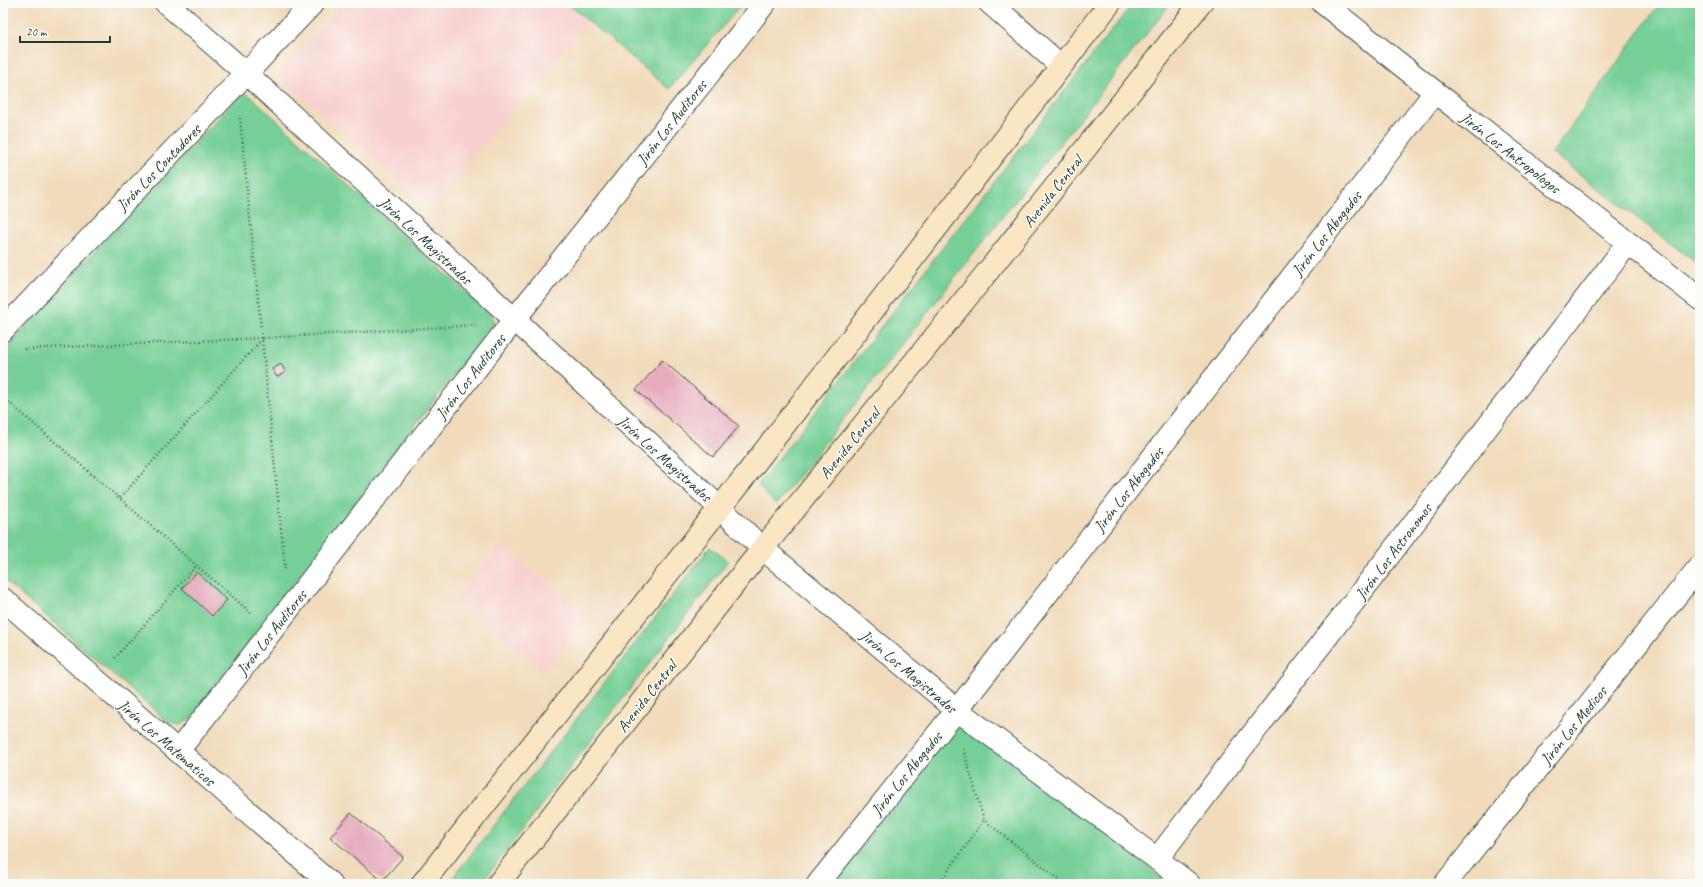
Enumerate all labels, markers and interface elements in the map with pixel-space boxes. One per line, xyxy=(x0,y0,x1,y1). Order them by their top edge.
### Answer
scale bar xyxy=(20,18,110,44)
text: 20 m xyxy=(26,24,48,40)
street label: Jirón Los Auditores xyxy=(632,75,712,170)
street label: Jirón Los Antropologos xyxy=(1456,107,1565,199)
street label: Jirón Los Contadores xyxy=(112,119,206,216)
street label: Avenida Central xyxy=(1019,149,1089,231)
street label: Jirón Los Abogados xyxy=(1287,186,1367,281)
street label: Jirón Los Magistrados xyxy=(374,192,477,290)
street label: Jirón Los Auditores xyxy=(431,329,511,424)
street label: Avenida Central xyxy=(815,402,887,483)
street label: Jirón Los Magistrados xyxy=(612,411,717,507)
street label: Jirón Los Abogados xyxy=(1089,442,1169,537)
street label: Jirón Los Astronomos xyxy=(1350,498,1437,605)
street label: Jirón Los Auditores xyxy=(232,585,312,680)
street label: Jirón Los Magistrados xyxy=(855,625,962,719)
street label: Avenida Central xyxy=(613,654,683,736)
street label: Jirón Los Medicos xyxy=(1535,681,1612,770)
street label: Jirón Los Matematicos xyxy=(113,695,220,791)
street label: Jirón Los Abogados xyxy=(866,726,948,821)

